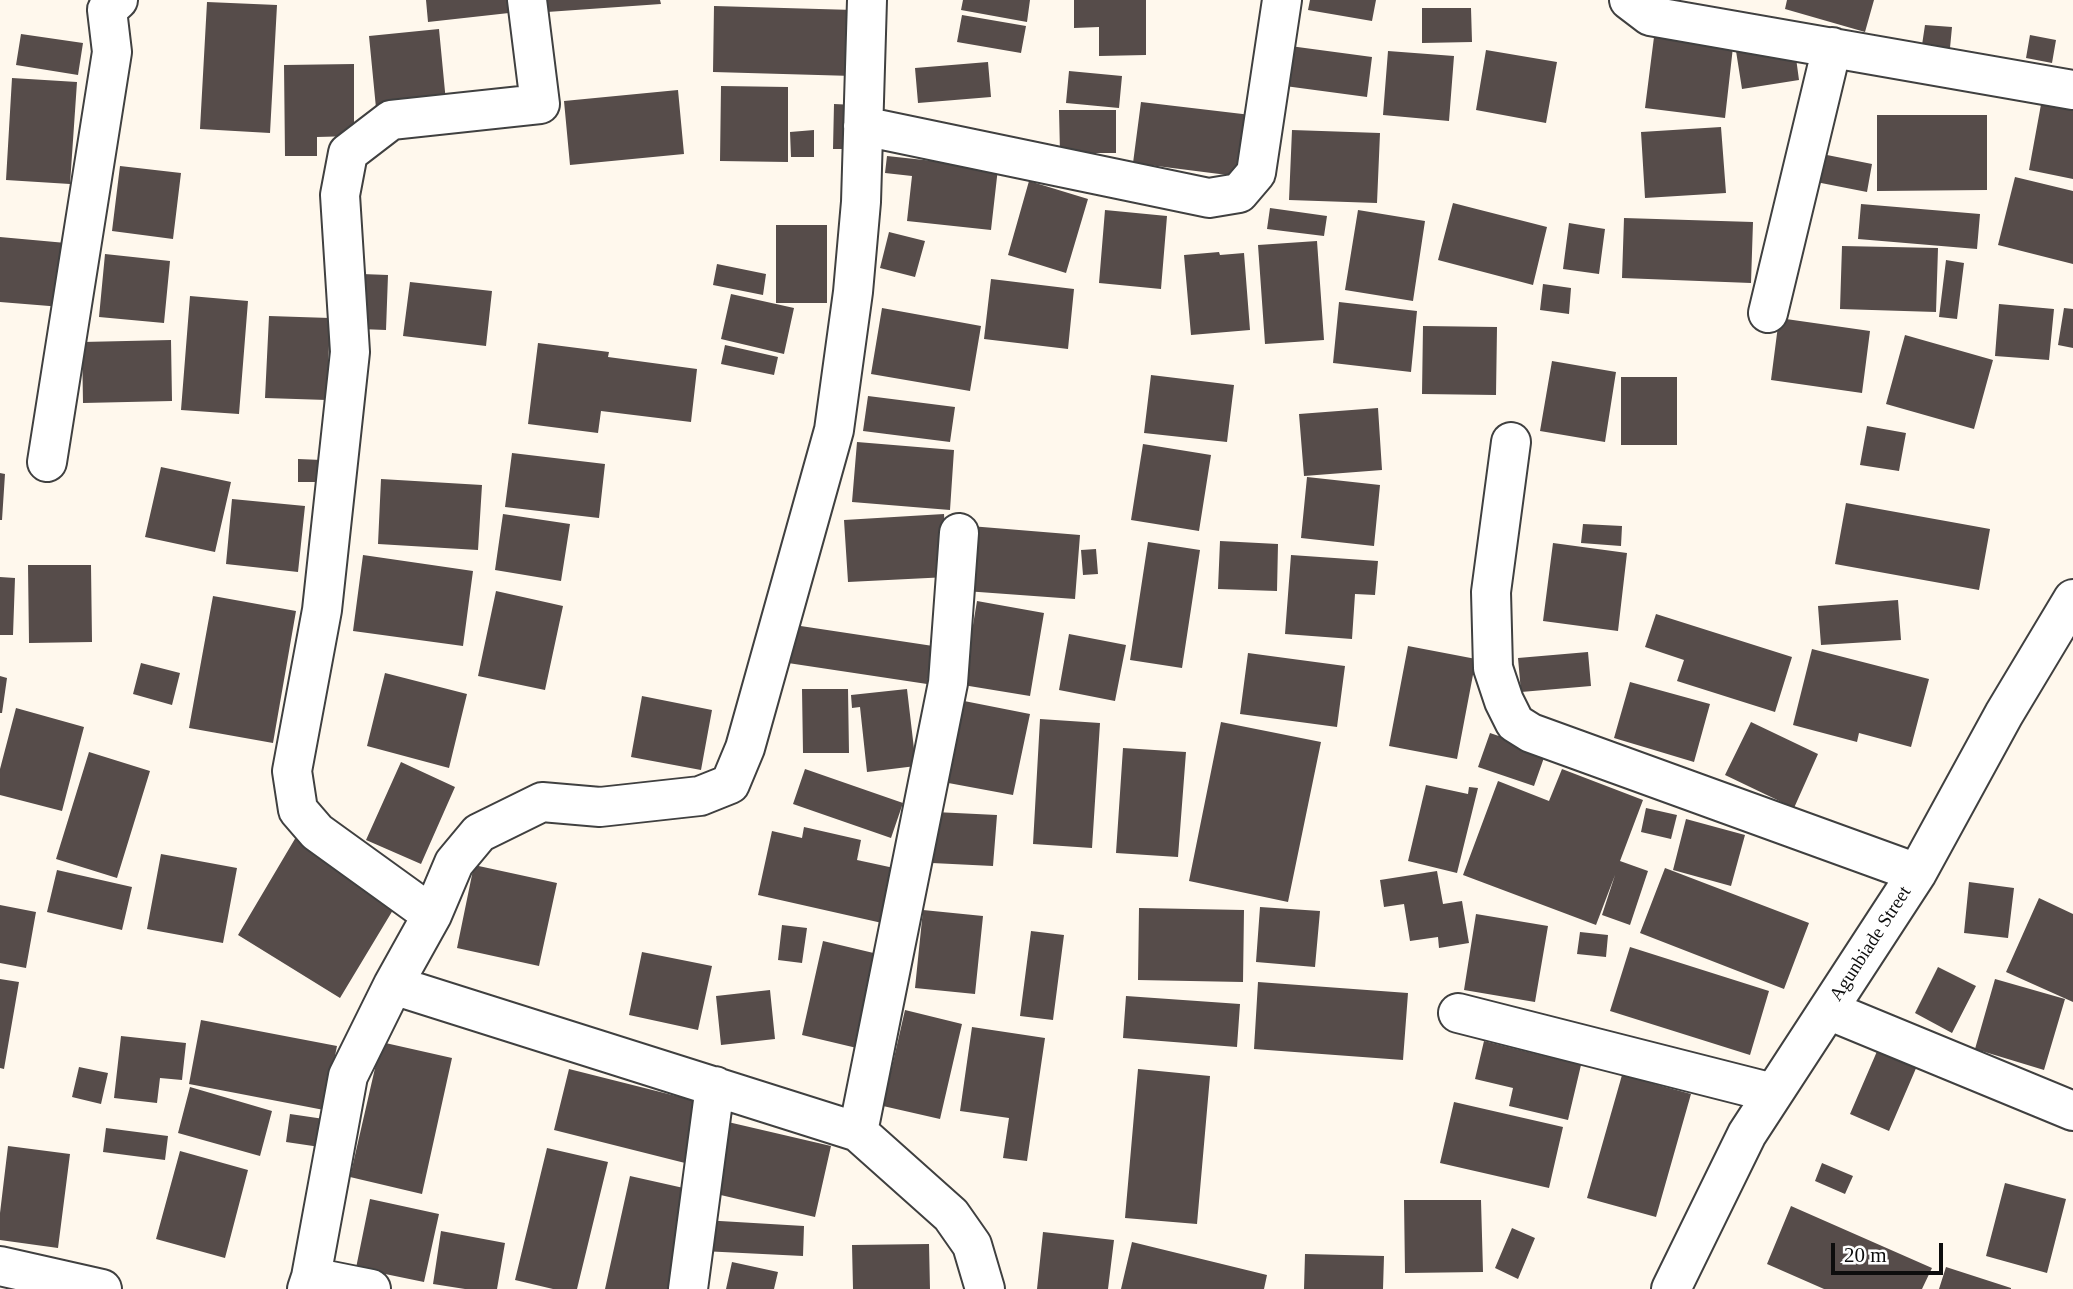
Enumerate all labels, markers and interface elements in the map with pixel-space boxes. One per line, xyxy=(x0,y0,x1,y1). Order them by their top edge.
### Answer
street label: Agunbiade Street xyxy=(1825,882,1917,1006)
scale bar xyxy=(1835,1230,1947,1274)
text: 20 m xyxy=(1844,1243,1887,1267)

